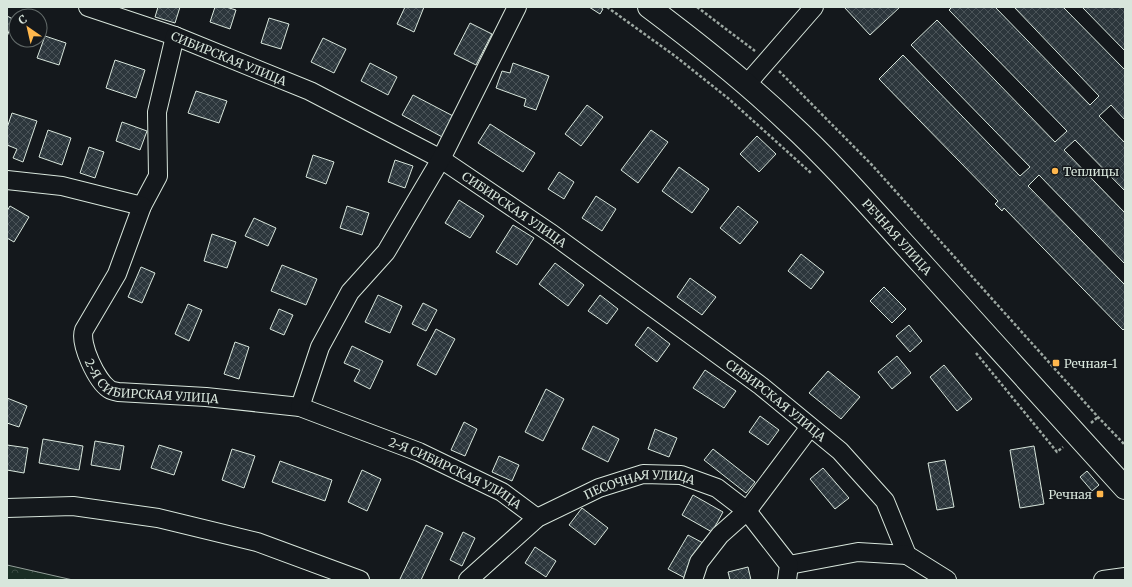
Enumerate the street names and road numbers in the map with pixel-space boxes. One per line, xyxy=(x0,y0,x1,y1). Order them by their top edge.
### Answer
street label: СИБИРСКАЯ УЛИЦА xyxy=(169,28,289,88)
street label: СИБИРСКАЯ УЛИЦА xyxy=(459,168,570,250)
street label: РЕЧНАЯ УЛИЦА xyxy=(859,195,936,278)
street label: 2-Я СИБИРСКАЯ УЛИЦА xyxy=(82,356,220,406)
street label: СИБИРСКАЯ УЛИЦА xyxy=(723,356,830,444)
street label: 2-Я СИБИРСКАЯ УЛИЦА xyxy=(387,434,525,512)
street label: ПЕСОЧНАЯ УЛИЦА xyxy=(581,466,698,502)

